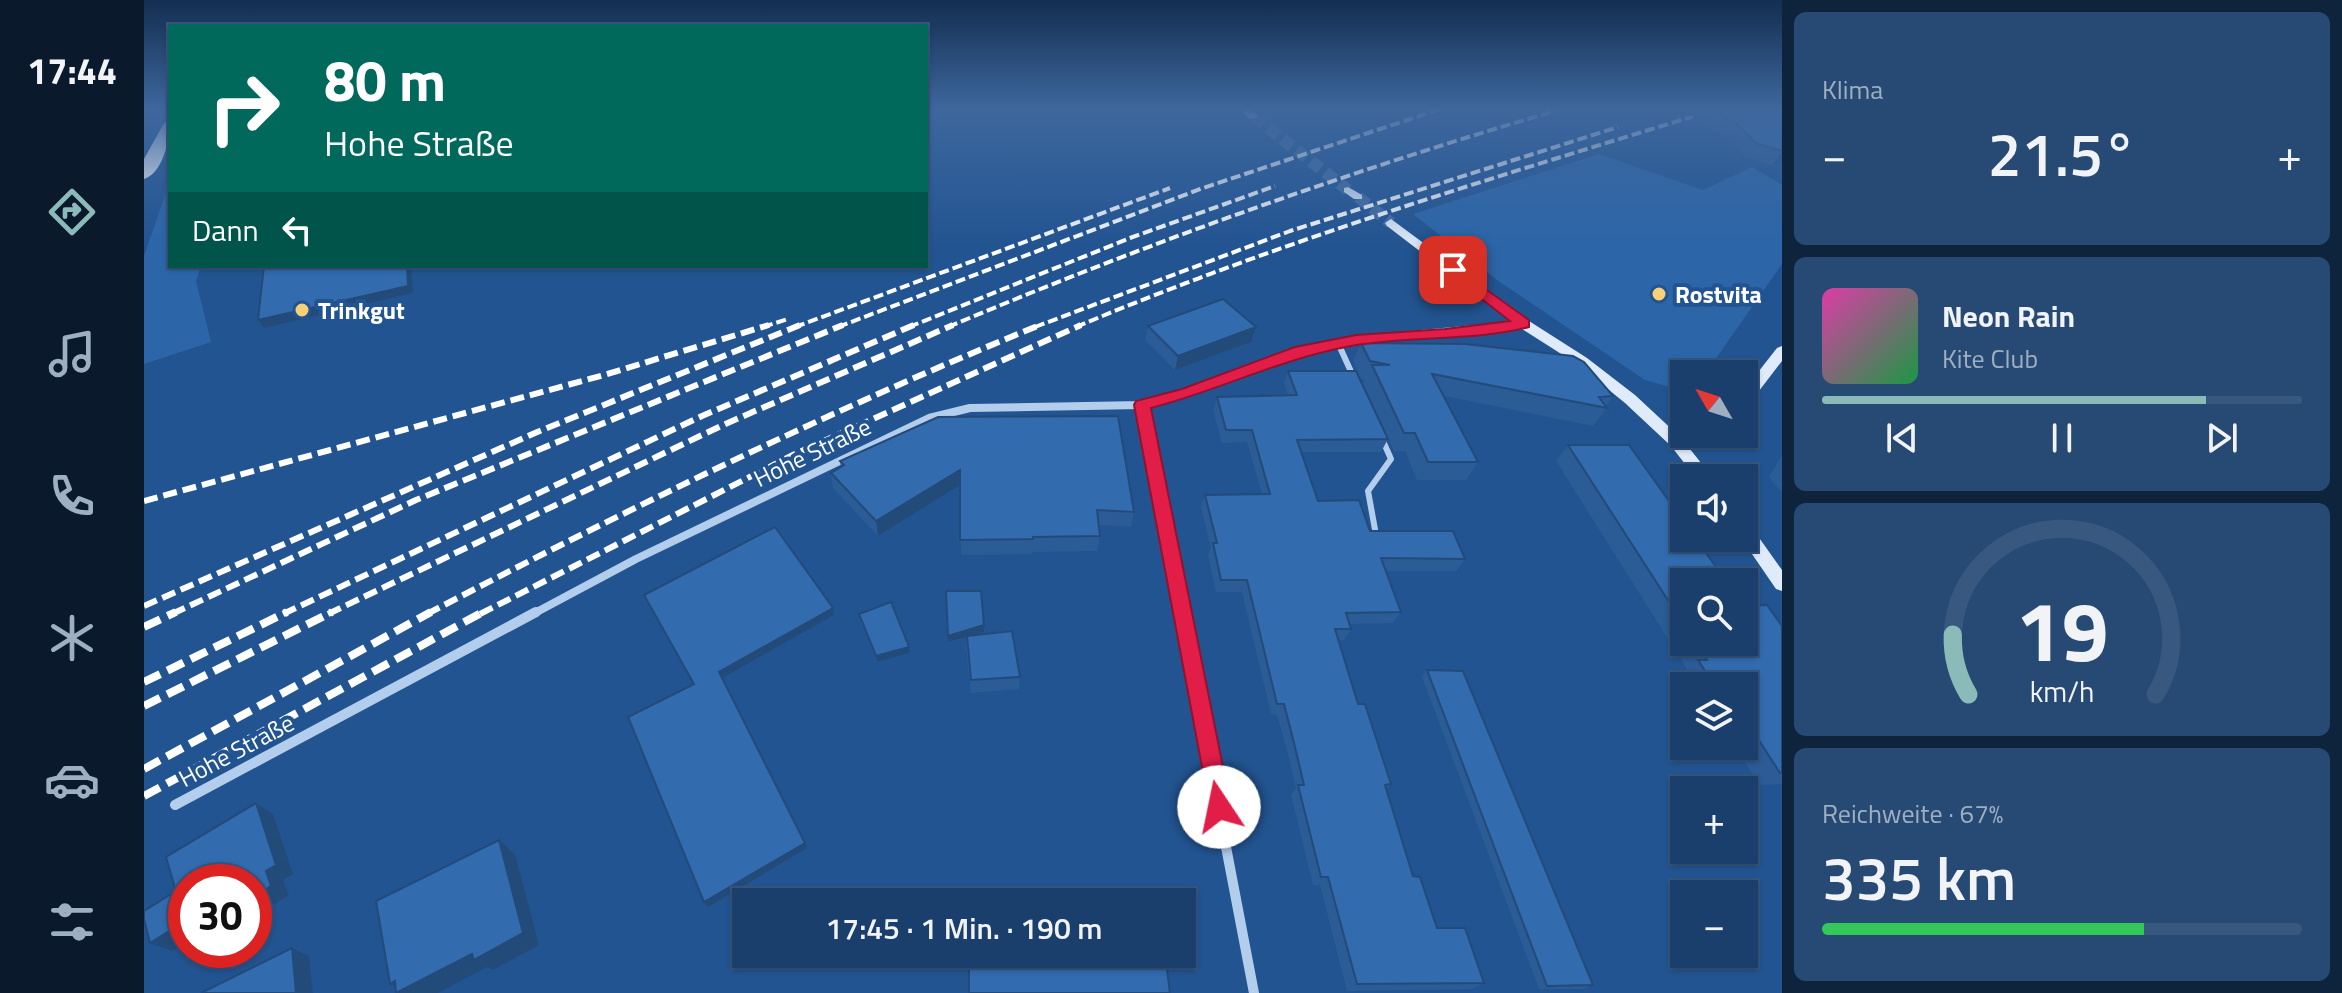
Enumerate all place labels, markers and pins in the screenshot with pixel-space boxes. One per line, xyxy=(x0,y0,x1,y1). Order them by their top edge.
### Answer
pin xyxy=(1419,236,1487,304)
place label: Rostvita xyxy=(1675,276,1762,312)
marker: Rostvita xyxy=(1650,285,1668,303)
place label: Trinkgut xyxy=(318,292,405,328)
marker: Trinkgut xyxy=(293,301,311,319)

